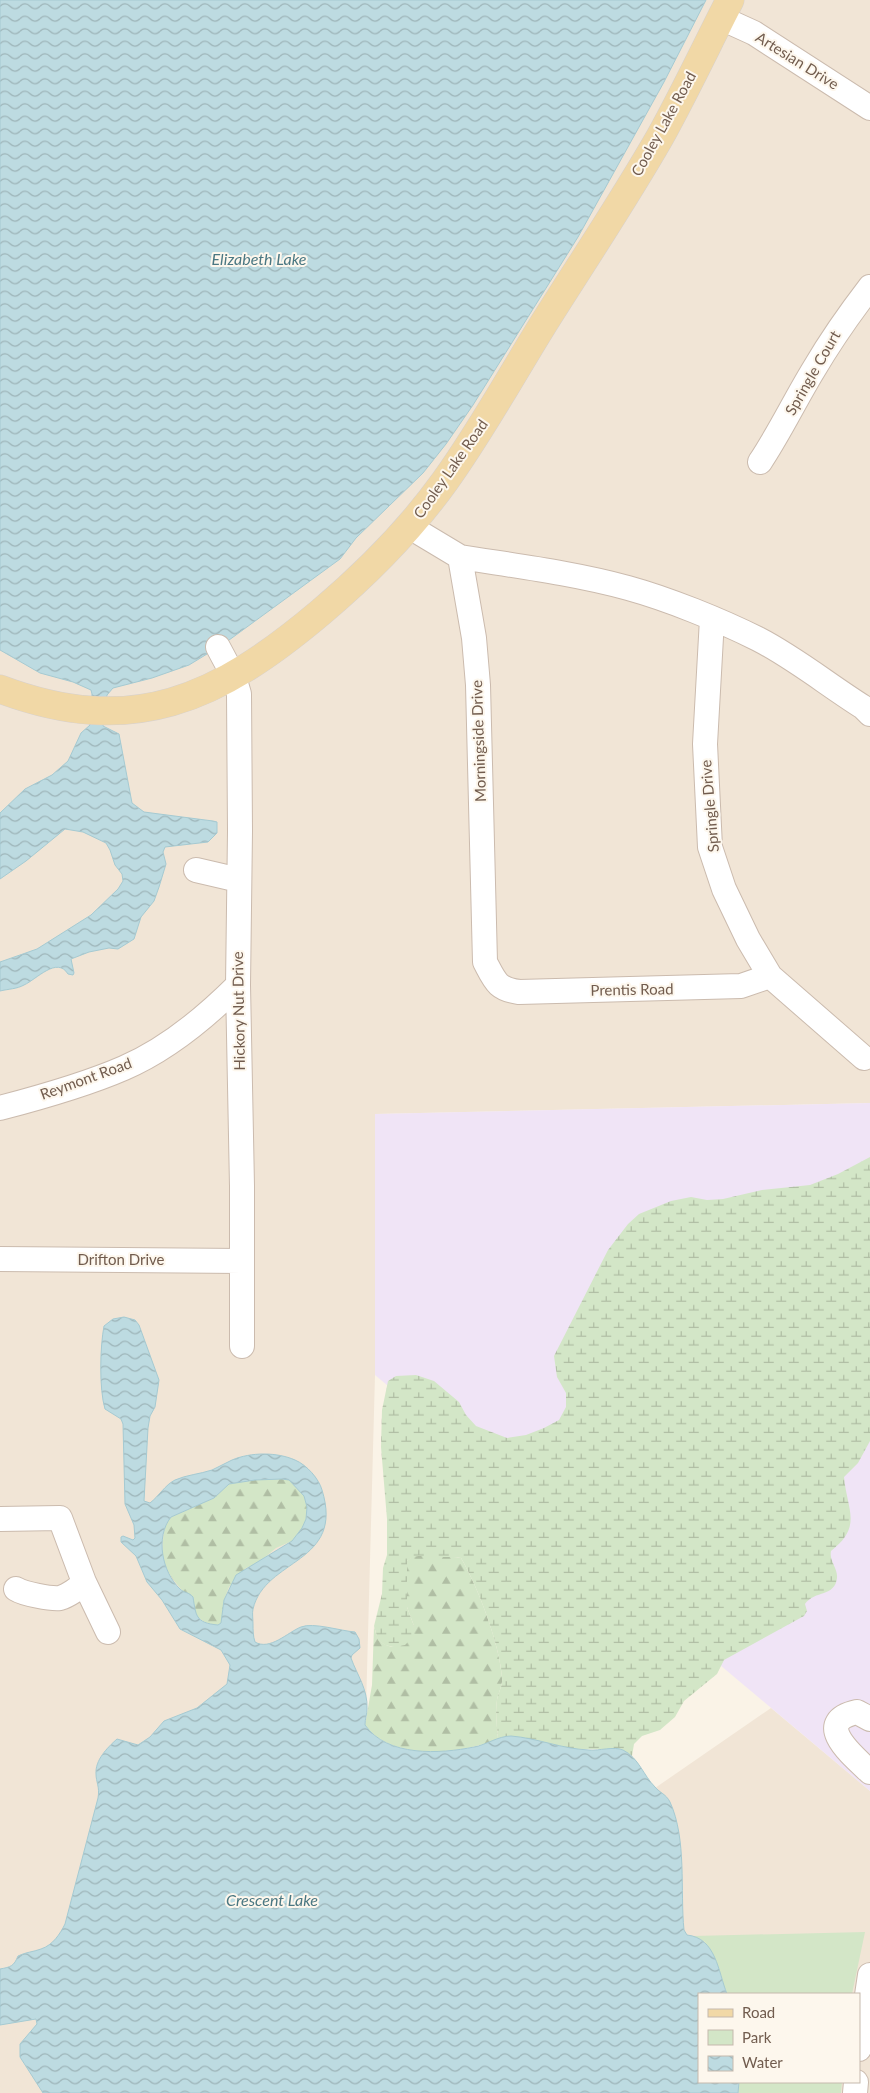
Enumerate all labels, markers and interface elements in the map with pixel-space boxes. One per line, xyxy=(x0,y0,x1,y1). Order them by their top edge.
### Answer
street label: Artesian Drive xyxy=(753,28,842,93)
street label: Cooley Lake Road xyxy=(627,68,699,179)
water label: Elizabeth Lake xyxy=(212,249,307,268)
street label: Springle Court xyxy=(781,327,844,418)
street label: Cooley Lake Road xyxy=(409,415,491,521)
street label: Morningside Drive xyxy=(467,680,489,802)
street label: Springle Drive xyxy=(696,759,722,853)
street label: Hickory Nut Drive xyxy=(228,951,248,1071)
street label: Prentis Road xyxy=(590,979,674,999)
street label: Reymont Road xyxy=(37,1053,134,1103)
street label: Drifton Drive xyxy=(77,1250,165,1268)
water label: Crescent Lake xyxy=(226,1890,318,1909)
legend xyxy=(698,1993,860,2083)
text: Road xyxy=(742,2003,775,2021)
text: Park xyxy=(742,2028,772,2046)
text: Water xyxy=(742,2053,783,2071)

